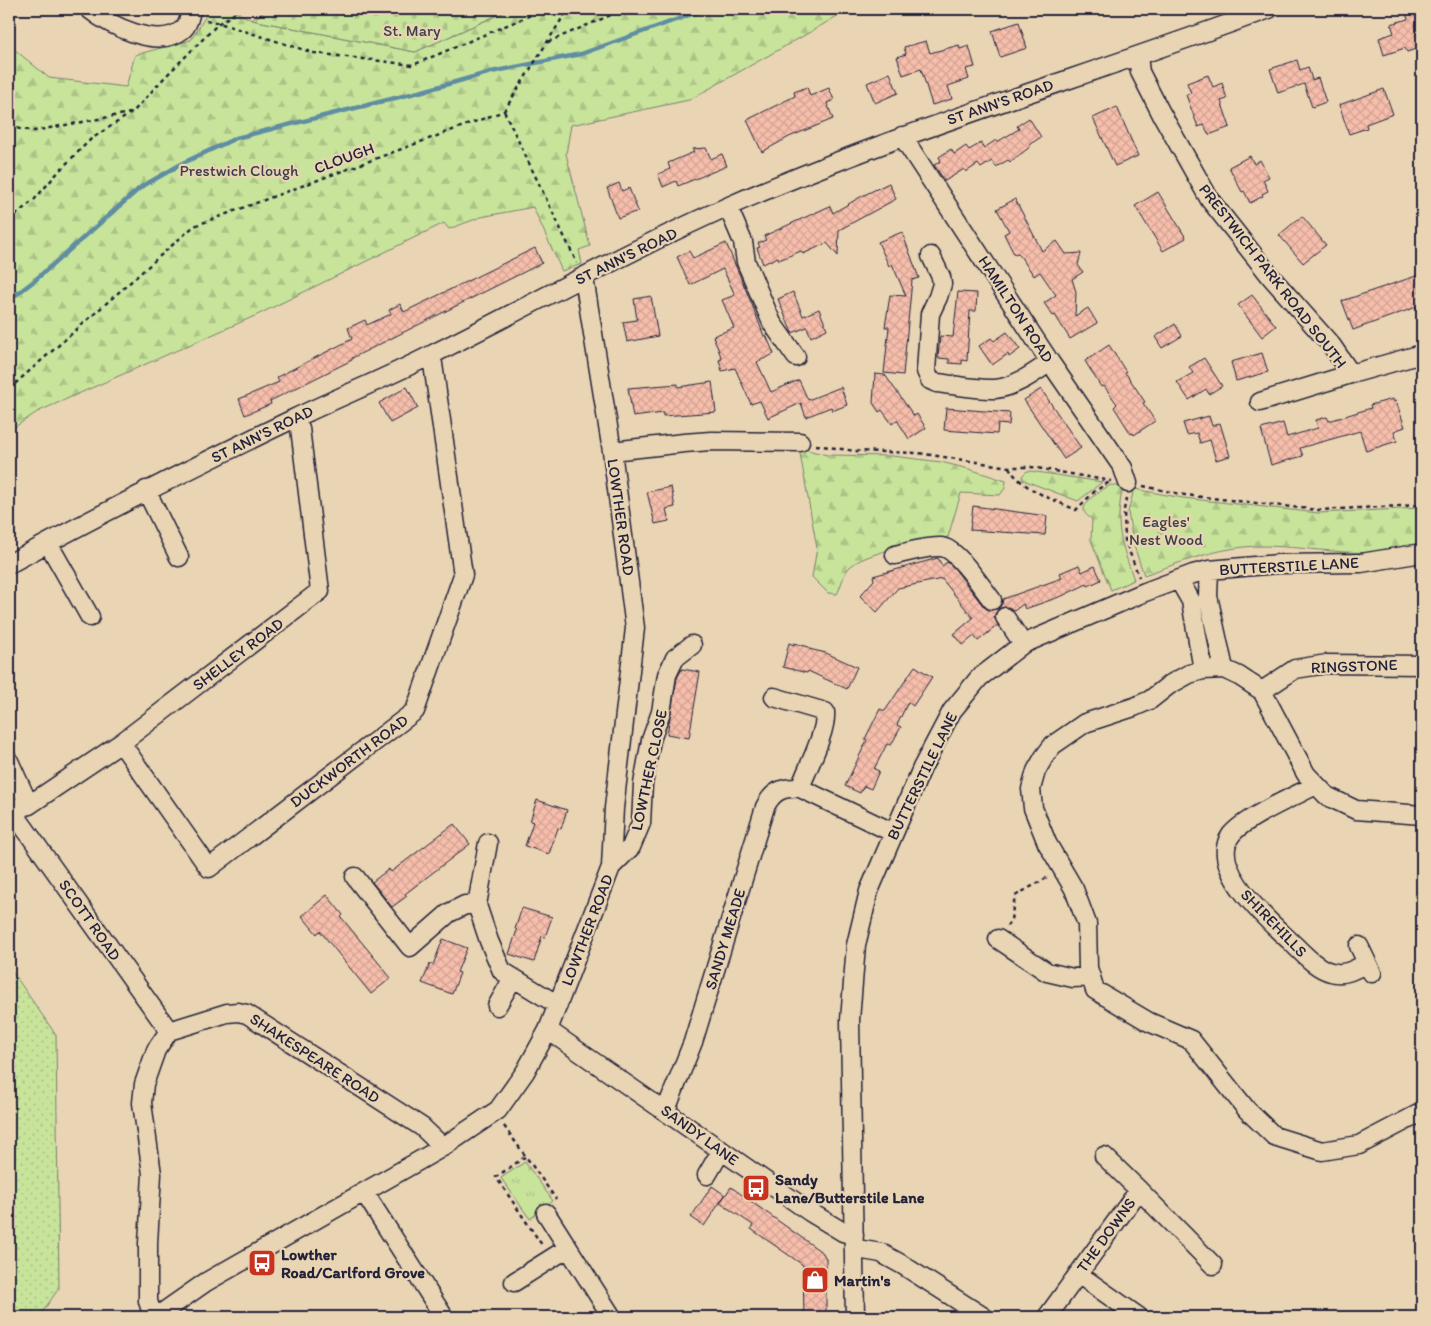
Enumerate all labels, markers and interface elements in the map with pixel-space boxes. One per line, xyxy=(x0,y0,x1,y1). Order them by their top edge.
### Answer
park label: St. Mary xyxy=(383,21,441,40)
street label: ST ANN'S ROAD xyxy=(944,75,1056,129)
street label: CLOUGH xyxy=(311,138,377,178)
park label: Prestwich Clough xyxy=(179,161,299,180)
street label: PRESTWICH PARK ROAD SOUTH xyxy=(1195,180,1351,372)
street label: ST ANN'S ROAD xyxy=(572,223,681,289)
street label: HAMILTON ROAD xyxy=(974,252,1058,366)
street label: ST ANN'S ROAD xyxy=(208,401,317,467)
street label: LOWTHER ROAD xyxy=(603,457,639,577)
park label: Eagles' Nest Wood xyxy=(1129,512,1203,549)
street label: BUTTERSTILE LANE xyxy=(1219,553,1360,579)
street label: SHELLEY ROAD xyxy=(189,613,288,694)
street label: RINGSTONE xyxy=(1310,655,1398,677)
street label: LOWTHER CLOSE xyxy=(627,708,671,832)
street label: BUTTERSTILE LANE xyxy=(883,709,961,843)
street label: DUCKWORTH ROAD xyxy=(286,710,412,812)
street label: LOWTHER ROAD xyxy=(557,871,617,988)
street label: SCOTT ROAD xyxy=(55,876,125,964)
street label: SHIREHILLS xyxy=(1237,885,1311,961)
street label: SANDY MEADE xyxy=(701,886,749,992)
street label: SHAKESPEARE ROAD xyxy=(247,1009,383,1107)
street label: SANDY LANE xyxy=(657,1100,743,1170)
place label: Sandy Lane/Butterstile Lane xyxy=(775,1170,925,1207)
bus stop icon: Sandy Lane/Butterstile Lane xyxy=(741,1173,771,1203)
street label: THE DOWNS xyxy=(1072,1194,1140,1276)
place label: Lowther Road/Carlford Grove xyxy=(281,1245,425,1282)
bus stop icon: Lowther Road/Carlford Grove xyxy=(247,1248,277,1278)
shop icon: Martin's xyxy=(800,1265,830,1295)
place label: Martin's xyxy=(834,1271,891,1290)

